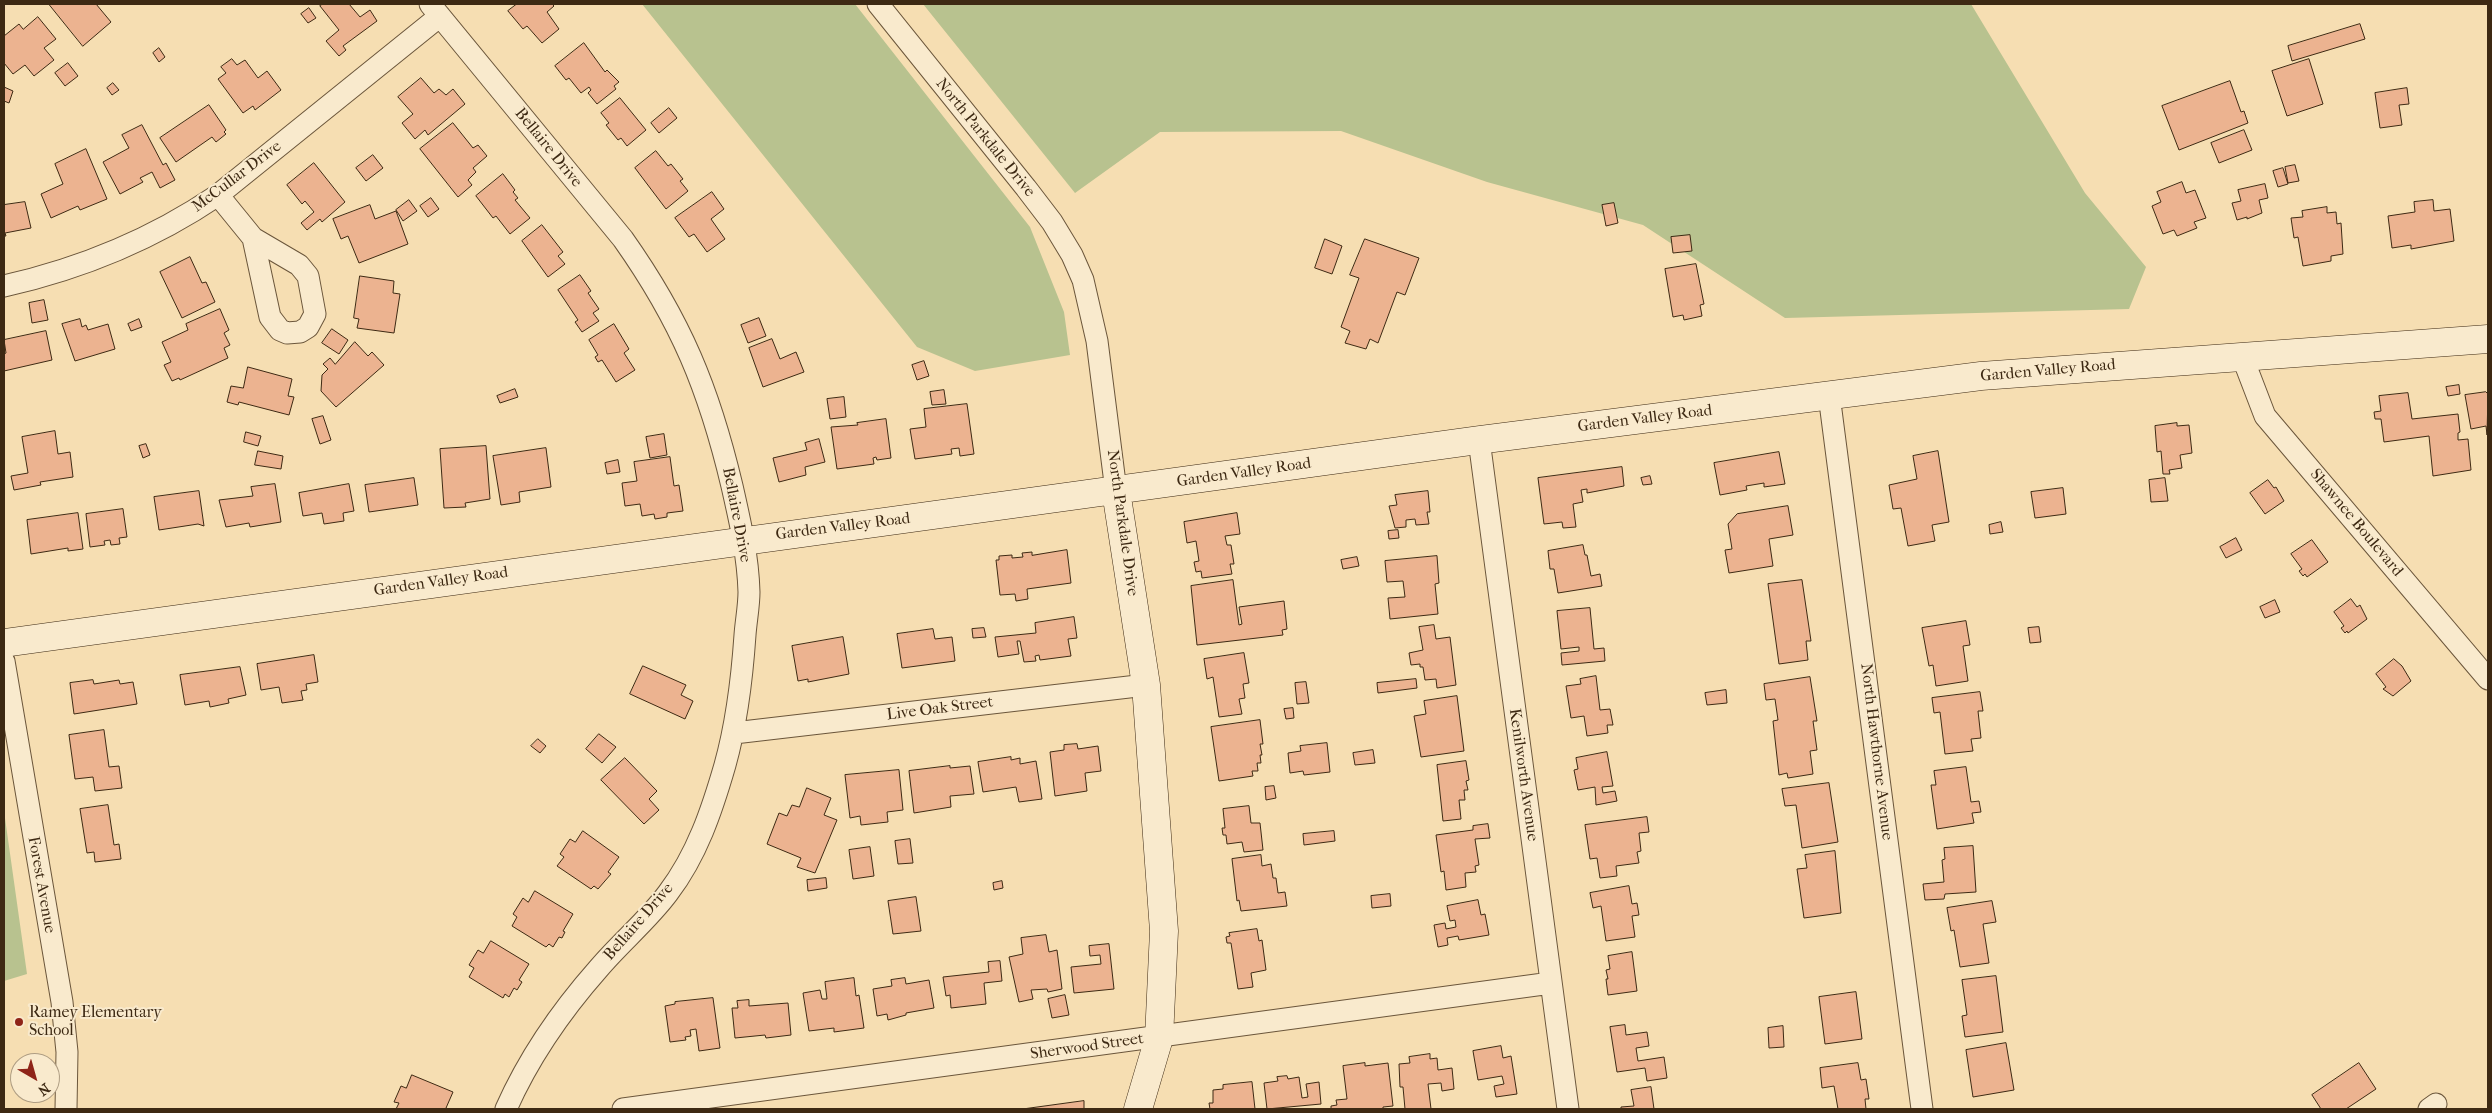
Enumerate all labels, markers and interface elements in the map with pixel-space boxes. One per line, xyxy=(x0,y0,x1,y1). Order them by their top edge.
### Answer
street label: North Parkdale Drive xyxy=(931,75,1039,201)
street label: Bellaire Drive xyxy=(510,105,586,191)
street label: McCullar Drive xyxy=(189,137,285,217)
street label: Garden Valley Road xyxy=(1980,356,2116,386)
street label: Garden Valley Road xyxy=(1577,401,1713,437)
street label: North Parkdale Drive xyxy=(1102,449,1142,597)
street label: Garden Valley Road xyxy=(1176,454,1312,492)
street label: Shawnee Boulevard xyxy=(2305,465,2407,581)
street label: Bellaire Drive xyxy=(717,466,755,564)
street label: Garden Valley Road xyxy=(775,509,911,545)
street label: Garden Valley Road xyxy=(373,563,509,601)
street label: North Hawthorne Avenue xyxy=(1856,662,1896,842)
street label: Live Oak Street xyxy=(886,693,994,725)
street label: Kenilworth Avenue xyxy=(1504,707,1542,843)
street label: Forest Avenue xyxy=(23,835,59,935)
street label: Bellaire Drive xyxy=(600,879,678,965)
place label: Ramey Elementary School xyxy=(29,1003,162,1041)
marker: Ramey Elementary School xyxy=(13,1016,25,1028)
street label: Sherwood Street xyxy=(1029,1030,1145,1064)
north arrow xyxy=(10,1053,60,1103)
text: N xyxy=(35,1079,53,1099)

